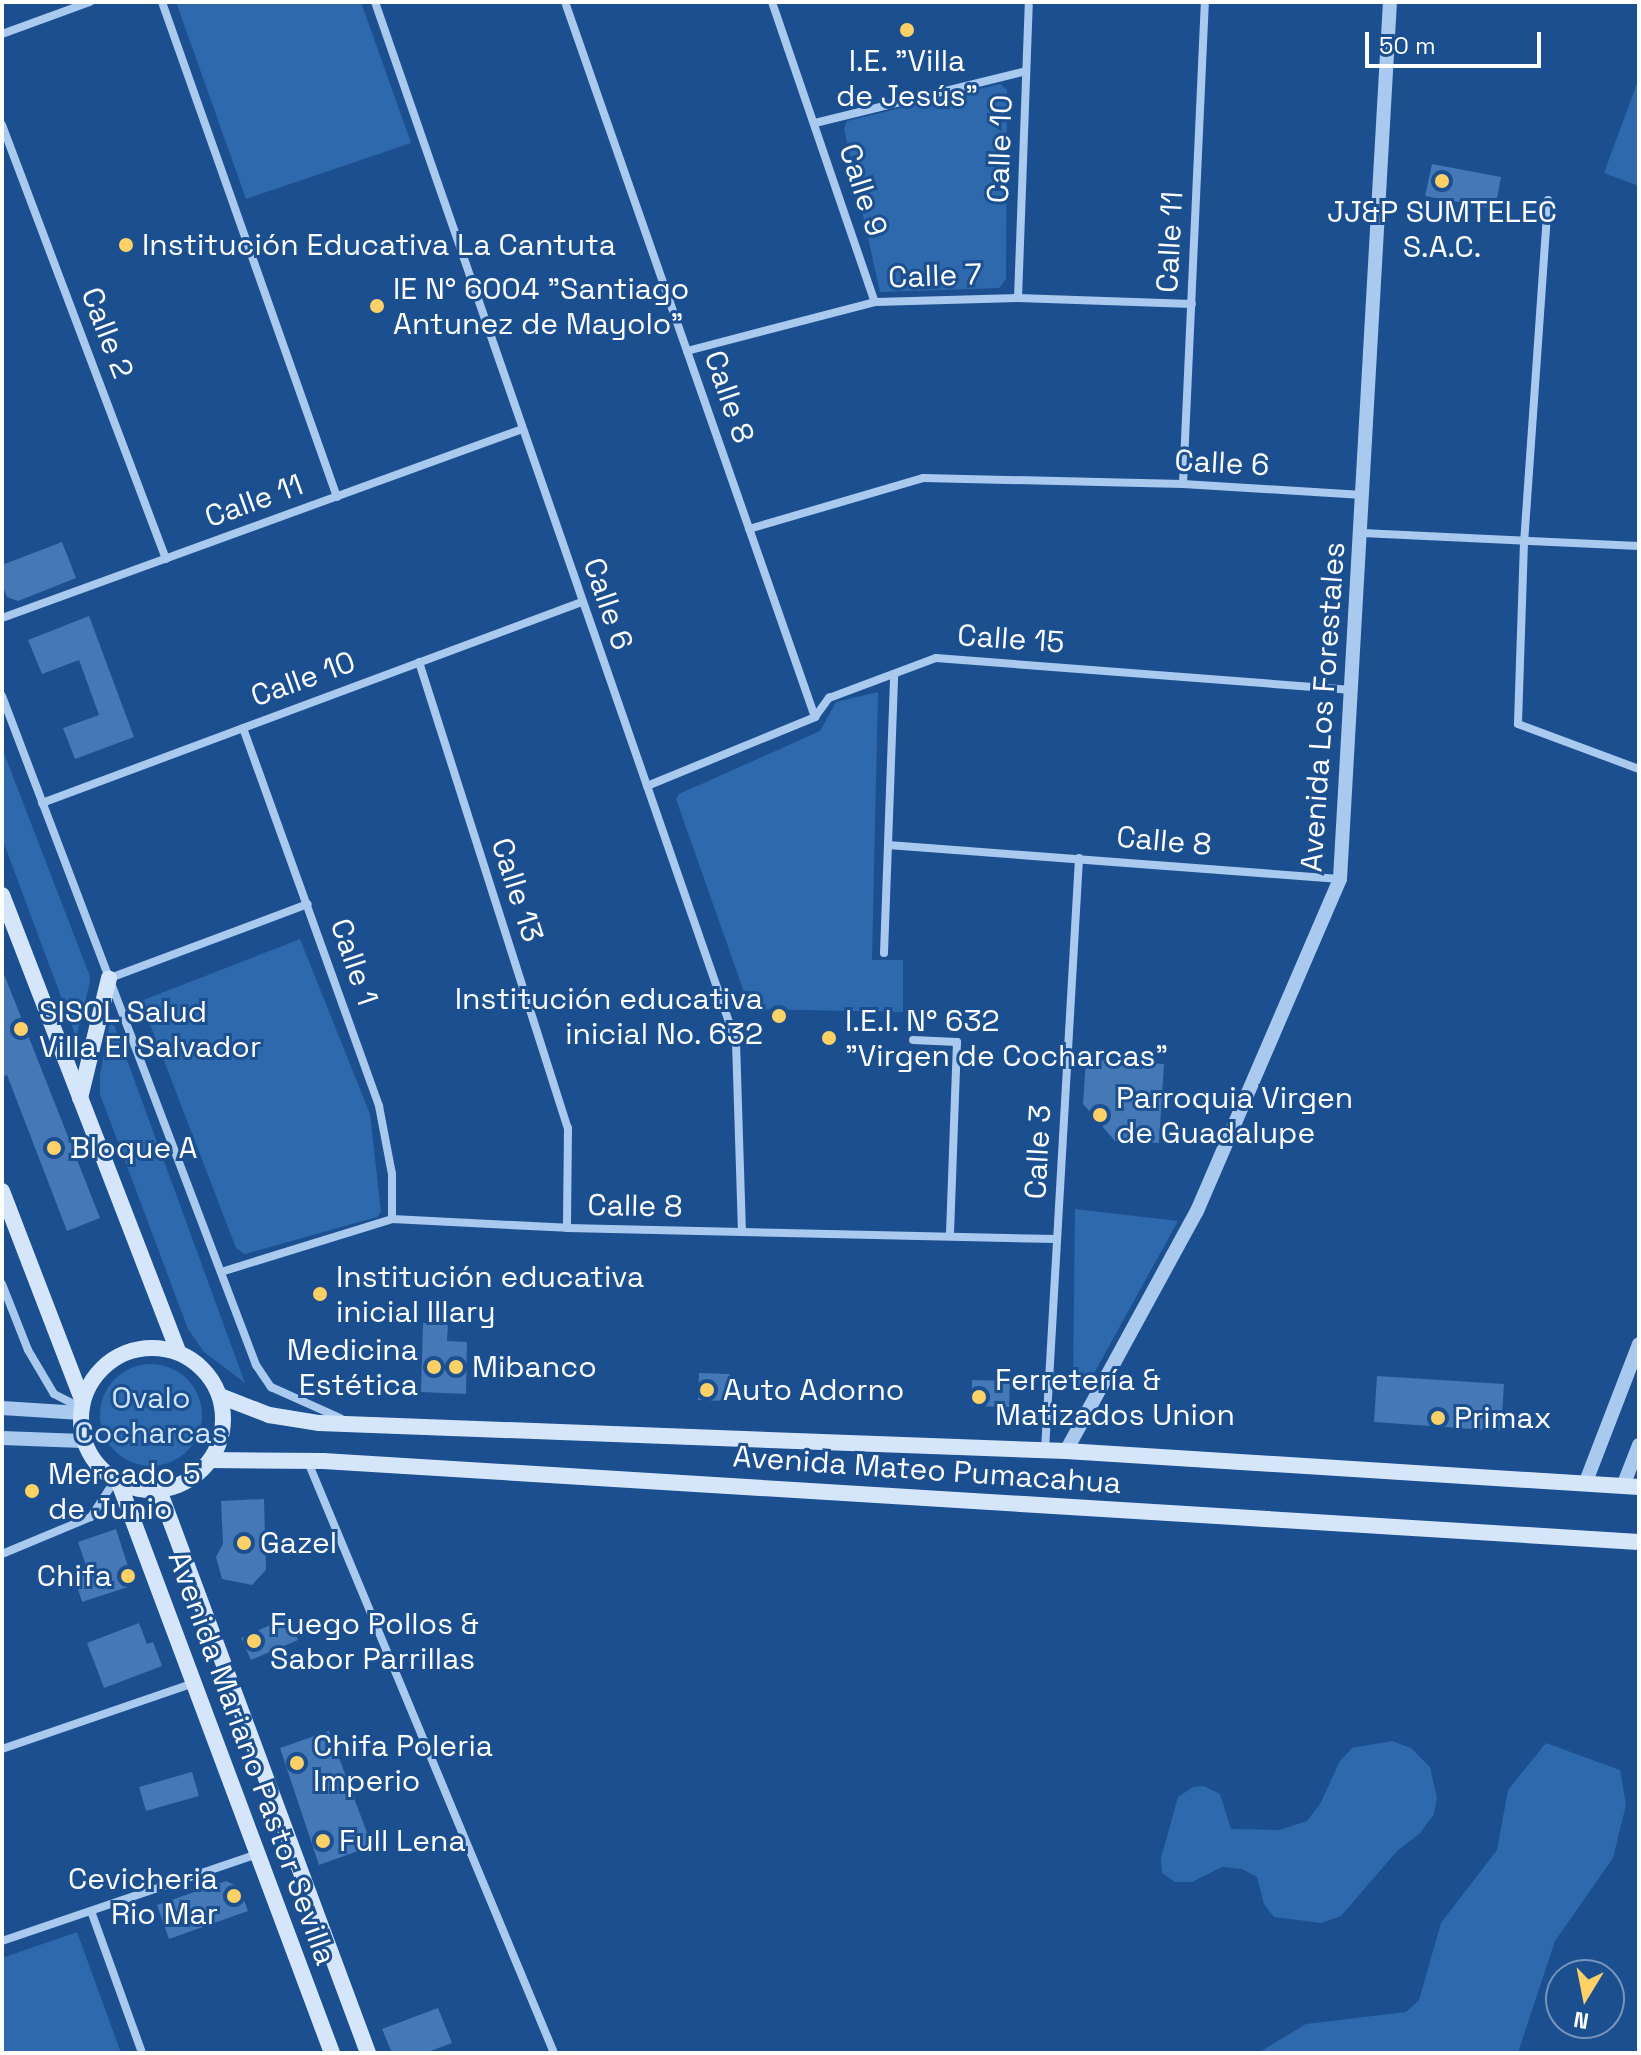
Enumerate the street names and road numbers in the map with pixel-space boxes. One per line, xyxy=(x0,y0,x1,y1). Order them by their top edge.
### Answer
street label: Calle 10 xyxy=(980,94,1020,204)
street label: Calle 9 xyxy=(831,139,895,241)
street label: Calle 11 xyxy=(1149,190,1191,294)
street label: Calle 7 xyxy=(888,256,982,296)
street label: Calle 2 xyxy=(73,282,141,384)
street label: Calle 8 xyxy=(696,346,762,448)
street label: Calle 6 xyxy=(1174,443,1270,483)
street label: Calle 11 xyxy=(200,467,308,535)
street label: Avenida Los Forestales xyxy=(1294,541,1352,873)
street label: Calle 6 xyxy=(576,553,640,655)
street label: Calle 15 xyxy=(956,617,1066,661)
street label: Calle 10 xyxy=(246,644,360,714)
street label: Calle 8 xyxy=(1115,819,1213,863)
street label: Calle 13 xyxy=(483,833,551,947)
street label: Calle 1 xyxy=(322,914,386,1010)
street label: Calle 3 xyxy=(1018,1104,1058,1200)
street label: Calle 8 xyxy=(587,1187,683,1225)
street label: Avenida Mateo Pumacahua xyxy=(732,1438,1122,1502)
street label: Avenida Mariano Pastor Sevilla xyxy=(160,1546,344,1970)

